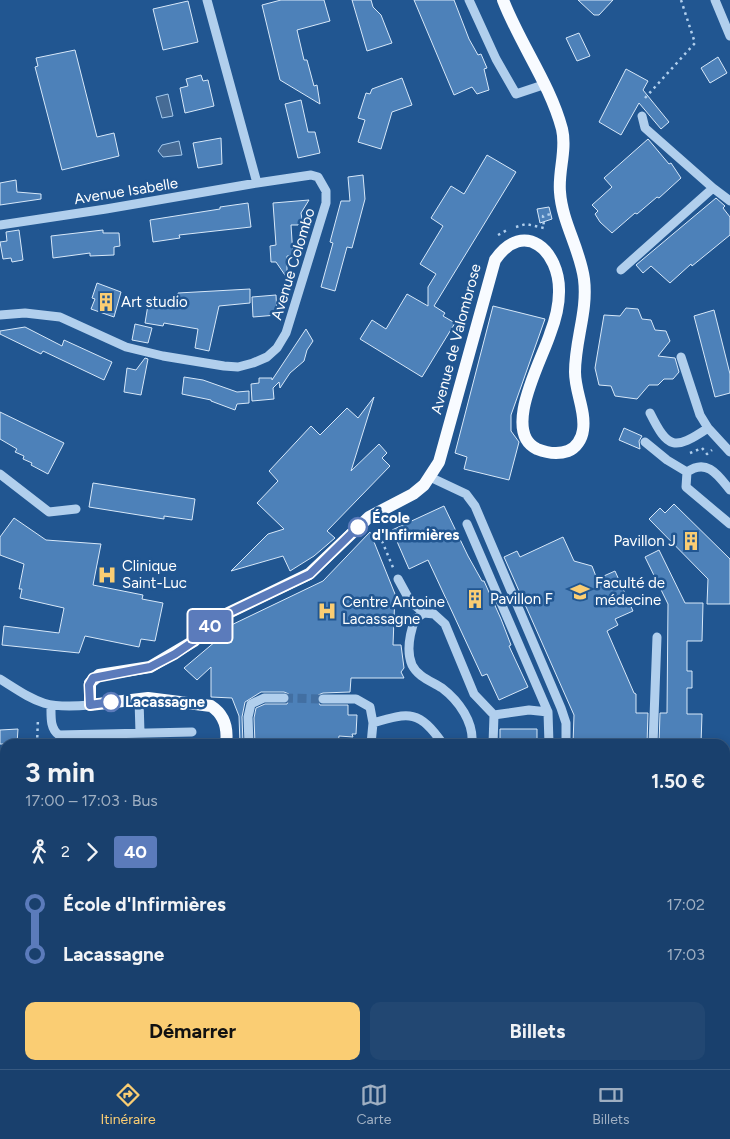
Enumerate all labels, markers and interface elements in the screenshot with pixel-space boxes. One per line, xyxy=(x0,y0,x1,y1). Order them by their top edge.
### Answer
street label: Avenue Isabelle xyxy=(73,174,179,208)
street label: Avenue Colombo xyxy=(267,206,319,322)
street label: Avenue de Valombrose xyxy=(427,262,485,416)
building icon: Art studio xyxy=(95,291,117,313)
place label: Art studio xyxy=(121,293,188,311)
place label: École d'Infirmières xyxy=(372,509,459,544)
marker: École d'Infirmières xyxy=(348,517,368,537)
building icon: Pavillon J xyxy=(680,530,702,552)
place label: Pavillon J xyxy=(614,532,676,550)
place label: Clinique Saint-Luc xyxy=(122,557,187,592)
hospital icon: Clinique Saint-Luc xyxy=(96,564,118,586)
place label: Faculté de médecine xyxy=(595,574,665,609)
school or university icon: Faculté de médecine xyxy=(569,581,591,603)
building icon: Pavillon F xyxy=(464,588,486,610)
place label: Pavillon F xyxy=(490,590,553,608)
place label: Centre Antoine Lacassagne xyxy=(342,593,445,628)
hospital icon: Centre Antoine Lacassagne xyxy=(316,600,338,622)
line badge: 40 xyxy=(188,610,232,642)
text: 40 xyxy=(198,615,222,637)
marker: Lacassagne xyxy=(101,692,121,712)
place label: Lacassagne xyxy=(125,693,206,711)
text: 3 min xyxy=(25,755,95,789)
text: 1.50 € xyxy=(651,770,705,793)
text: 17:00 – 17:03 · Bus xyxy=(25,791,158,810)
icon: walk xyxy=(25,838,53,866)
icon: forward xyxy=(78,838,106,866)
text: 40 xyxy=(124,841,147,863)
text: 2 xyxy=(61,842,70,861)
text: École d'Infirmières xyxy=(63,893,226,916)
text: 17:02 xyxy=(667,895,705,914)
text: Lacassagne xyxy=(63,943,164,966)
text: 17:03 xyxy=(667,945,705,964)
button: Démarrer xyxy=(25,1002,360,1060)
button: Billets xyxy=(370,1002,705,1060)
tab: Itinéraire xyxy=(100,1081,156,1128)
tab: Carte xyxy=(357,1081,391,1128)
tab: Billets xyxy=(592,1081,630,1128)

